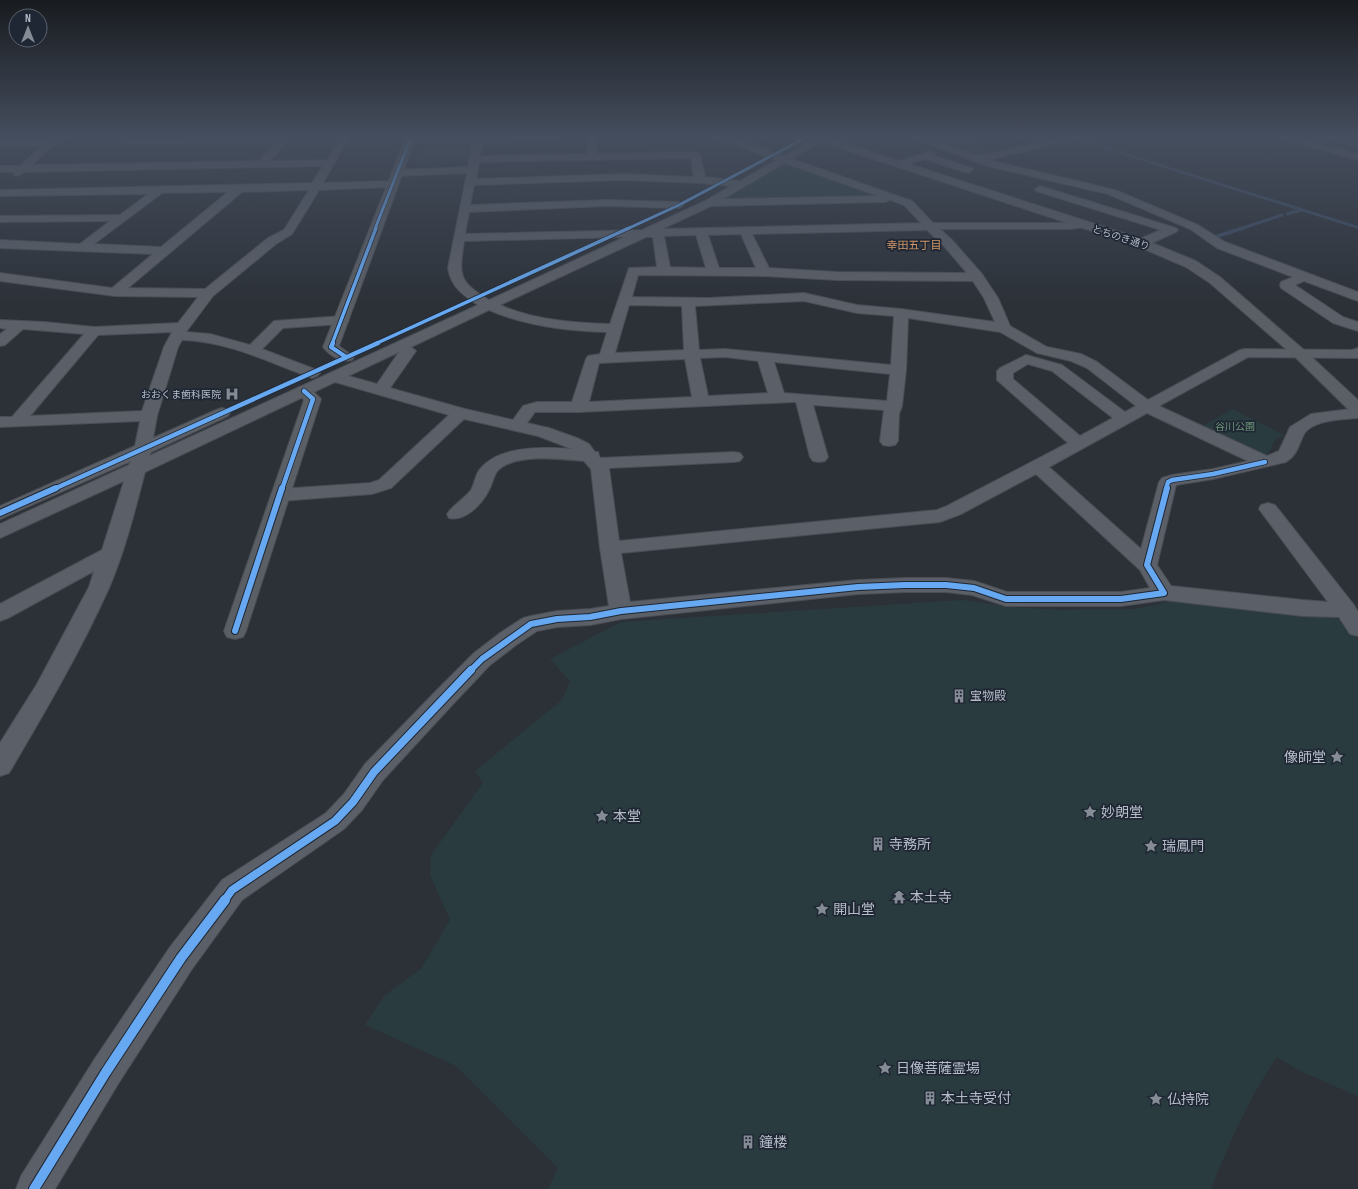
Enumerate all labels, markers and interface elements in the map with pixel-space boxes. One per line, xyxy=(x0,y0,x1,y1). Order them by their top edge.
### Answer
north arrow xyxy=(8,8,48,48)
text: N xyxy=(25,12,31,25)
street label: とちのき通り xyxy=(1090,223,1151,253)
district label: 幸田五丁目 xyxy=(887,239,942,252)
hospital icon: おおくま歯科医院 xyxy=(224,386,240,402)
place label: おおくま歯科医院 xyxy=(141,389,221,401)
park label: 谷川公園 xyxy=(1215,421,1255,433)
building icon: 宝物殿 xyxy=(951,688,967,704)
place label: 宝物殿 xyxy=(970,689,1006,704)
place label: 像師堂 xyxy=(1284,749,1326,766)
place icon: 像師堂 xyxy=(1329,749,1345,765)
place icon: 妙朗堂 xyxy=(1082,804,1098,820)
place label: 妙朗堂 xyxy=(1101,804,1143,821)
place icon: 本堂 xyxy=(594,808,610,824)
place label: 本堂 xyxy=(613,808,641,825)
building icon: 寺務所 xyxy=(870,836,886,852)
place label: 寺務所 xyxy=(889,836,931,853)
place icon: 瑞鳳門 xyxy=(1143,838,1159,854)
place label: 瑞鳳門 xyxy=(1162,838,1204,855)
temple icon: 本土寺 xyxy=(891,889,907,905)
place label: 本土寺 xyxy=(910,889,952,906)
place icon: 開山堂 xyxy=(814,901,830,917)
place label: 開山堂 xyxy=(833,901,875,918)
place icon: 日像菩薩霊場 xyxy=(877,1060,893,1076)
place label: 日像菩薩霊場 xyxy=(896,1060,980,1077)
building icon: 本土寺受付 xyxy=(922,1090,938,1106)
place label: 本土寺受付 xyxy=(941,1090,1011,1107)
place icon: 仏持院 xyxy=(1148,1091,1164,1107)
place label: 仏持院 xyxy=(1167,1091,1209,1108)
building icon: 鐘楼 xyxy=(740,1134,756,1150)
place label: 鐘楼 xyxy=(759,1134,788,1151)

